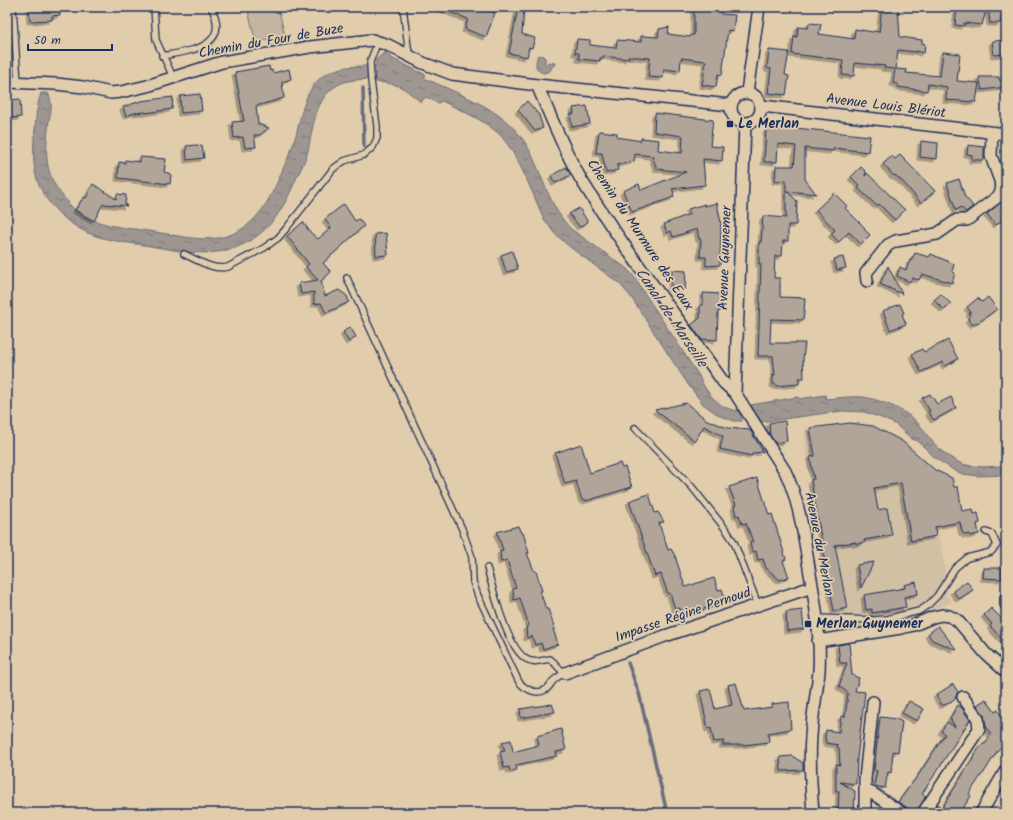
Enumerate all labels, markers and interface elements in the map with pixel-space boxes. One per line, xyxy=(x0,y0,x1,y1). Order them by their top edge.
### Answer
street label: Chemin du Four de Buze xyxy=(197,17,346,65)
scale bar xyxy=(28,26,112,52)
text: 50 m xyxy=(34,31,61,50)
street label: Avenue Louis Blériot xyxy=(825,88,948,124)
place label: Le Merlan xyxy=(738,113,799,135)
marker: Le Merlan xyxy=(725,119,735,129)
street label: Chemin du Murmure des Eaux xyxy=(581,155,700,316)
street label: Avenue Guynemer xyxy=(712,204,738,311)
water label: Canal de Marseille xyxy=(629,263,714,374)
street label: Avenue du Merlan xyxy=(798,490,840,598)
street label: Impasse Régine Pernoud xyxy=(612,581,755,649)
place label: Merlan Guynemer xyxy=(816,613,924,635)
marker: Merlan Guynemer xyxy=(803,619,813,629)

